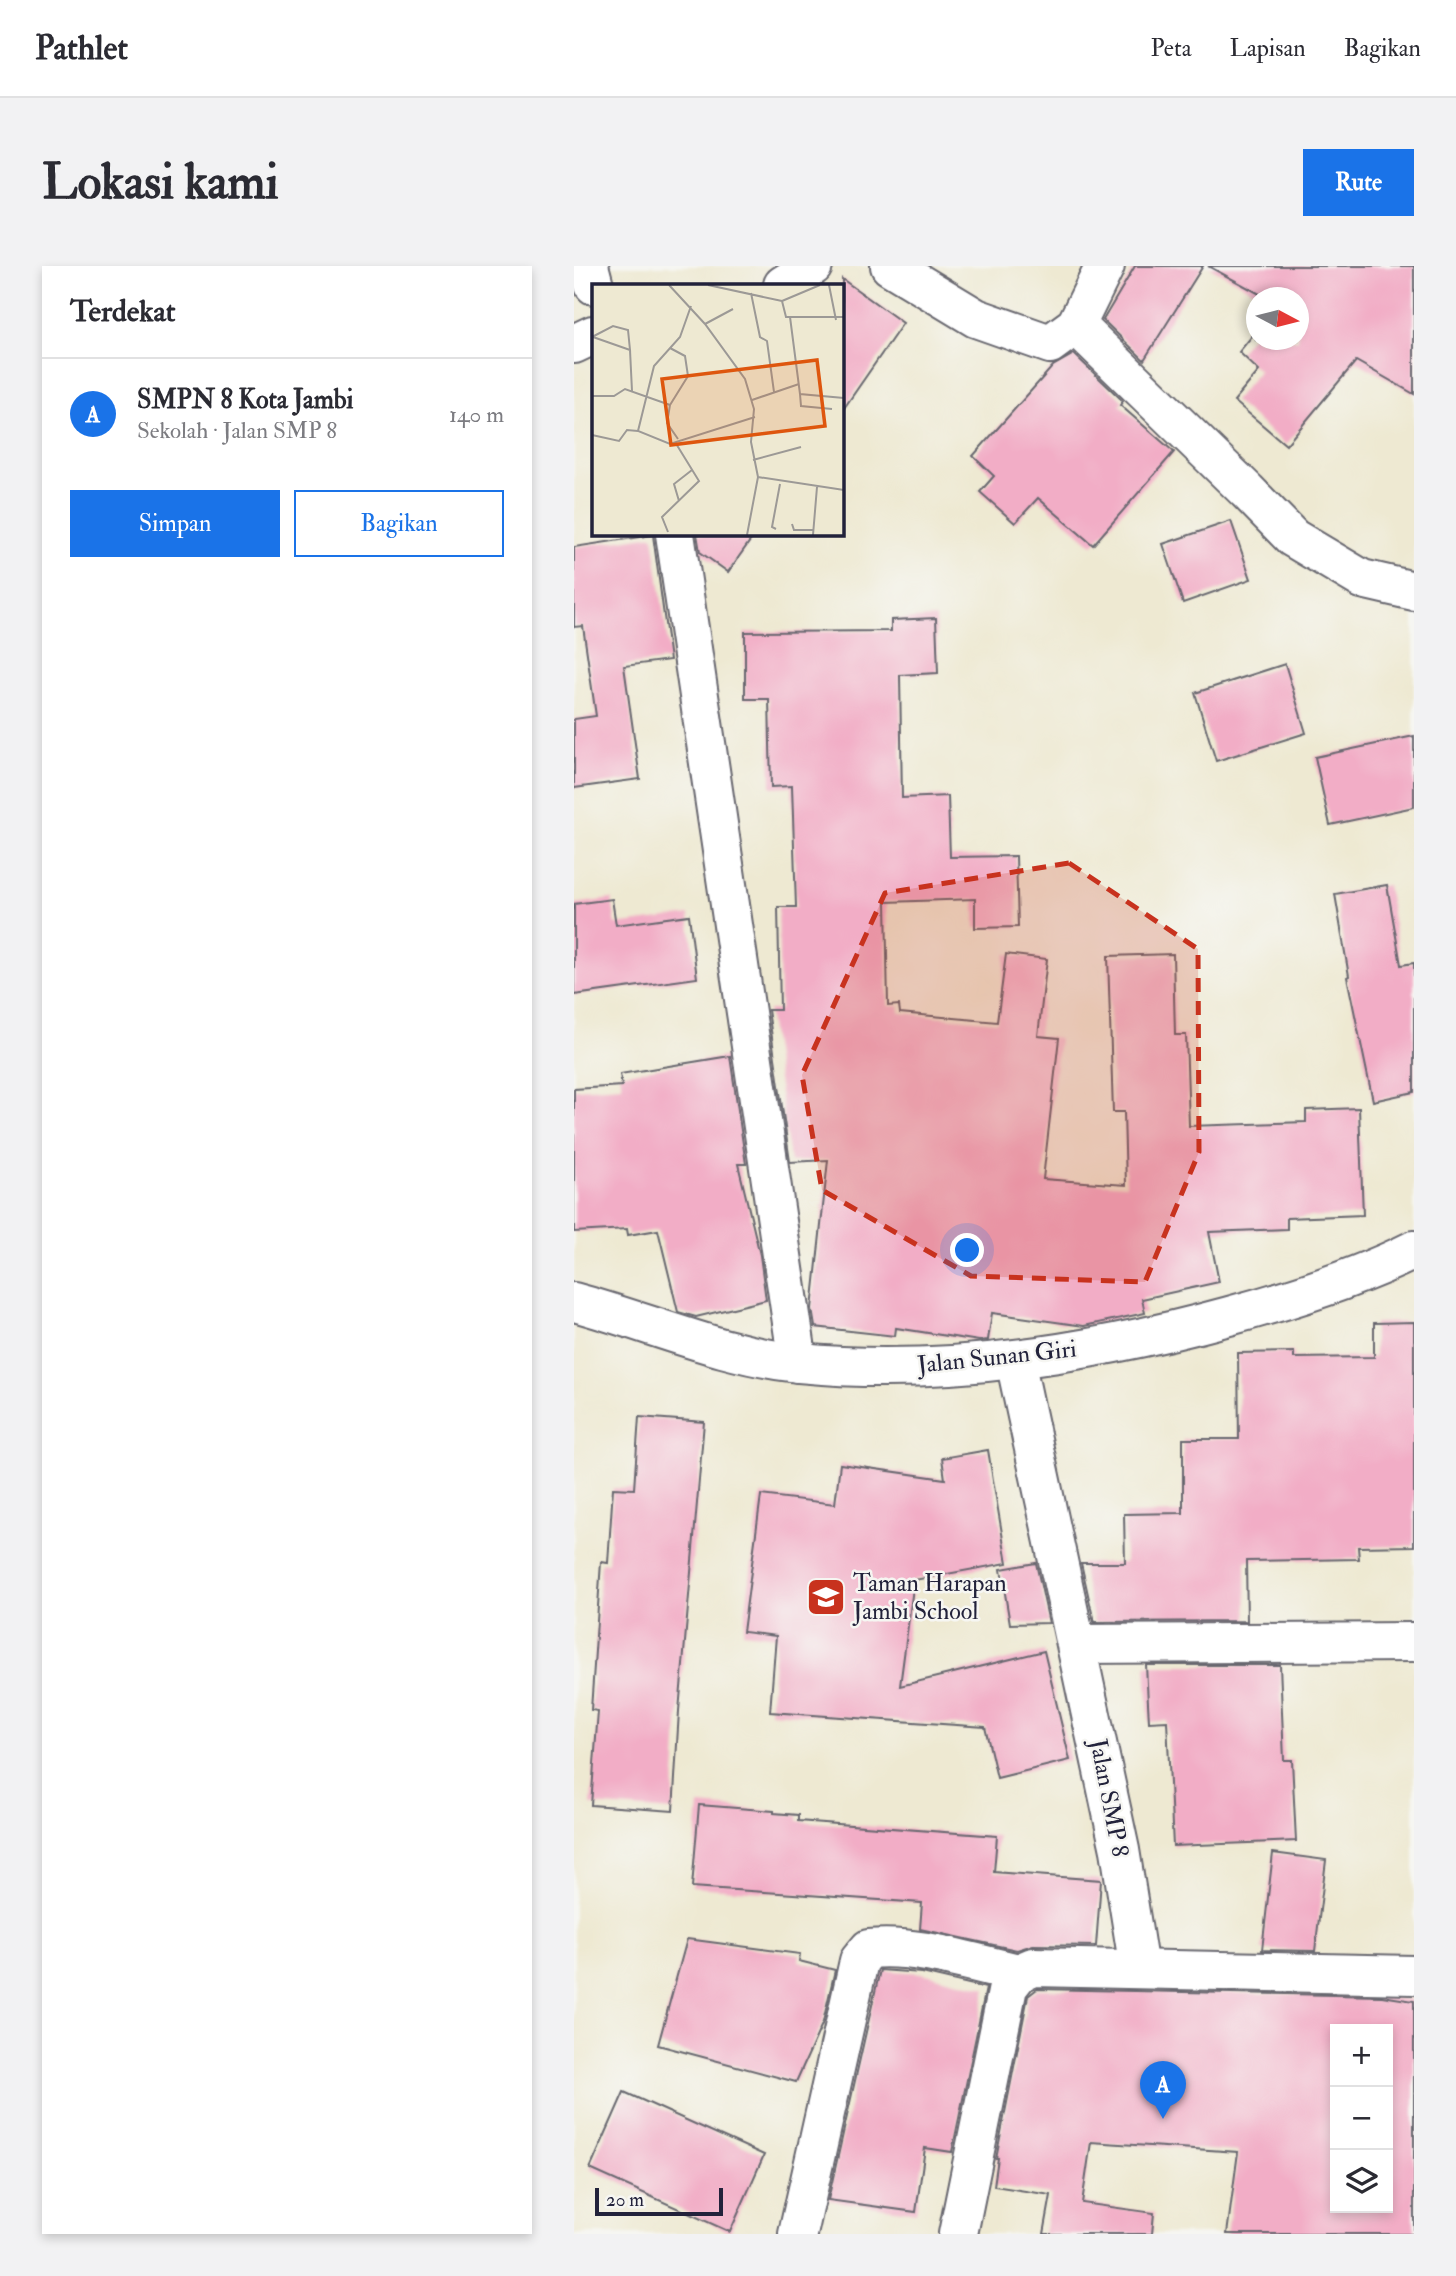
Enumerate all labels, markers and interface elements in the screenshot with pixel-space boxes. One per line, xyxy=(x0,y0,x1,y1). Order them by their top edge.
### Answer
text: Pathlet xyxy=(35,28,128,69)
text: Peta xyxy=(1150,33,1192,64)
text: Lapisan xyxy=(1230,33,1306,64)
text: Bagikan xyxy=(1344,33,1421,64)
button: Rute xyxy=(1303,149,1414,216)
text: Lokasi kami xyxy=(42,152,279,213)
inset map xyxy=(592,284,844,536)
north arrow xyxy=(1246,287,1309,350)
text: Terdekat xyxy=(70,293,175,330)
text: SMPN 8 Kota Jambi xyxy=(137,384,353,416)
text: A xyxy=(86,400,100,429)
text: 140 m xyxy=(449,400,504,429)
text: Sekolah · Jalan SMP 8 xyxy=(137,416,337,445)
button: Simpan xyxy=(70,490,280,557)
button: Bagikan xyxy=(294,490,504,557)
your location xyxy=(950,1233,984,1267)
street label: Jalan Sunan Giri xyxy=(915,1333,1078,1381)
place label: Taman Harapan Jambi School xyxy=(852,1568,1007,1627)
school or university icon: Taman Harapan Jambi School xyxy=(805,1576,847,1618)
street label: Jalan SMP 8 xyxy=(1082,1735,1136,1860)
map controls xyxy=(1330,2024,1393,2213)
button: + xyxy=(1330,2024,1393,2087)
pin: A xyxy=(1140,2061,1186,2119)
button: − xyxy=(1330,2087,1393,2150)
button: layers xyxy=(1330,2150,1393,2213)
scale bar xyxy=(595,2185,723,2217)
text: 20 m xyxy=(606,2188,644,2212)

